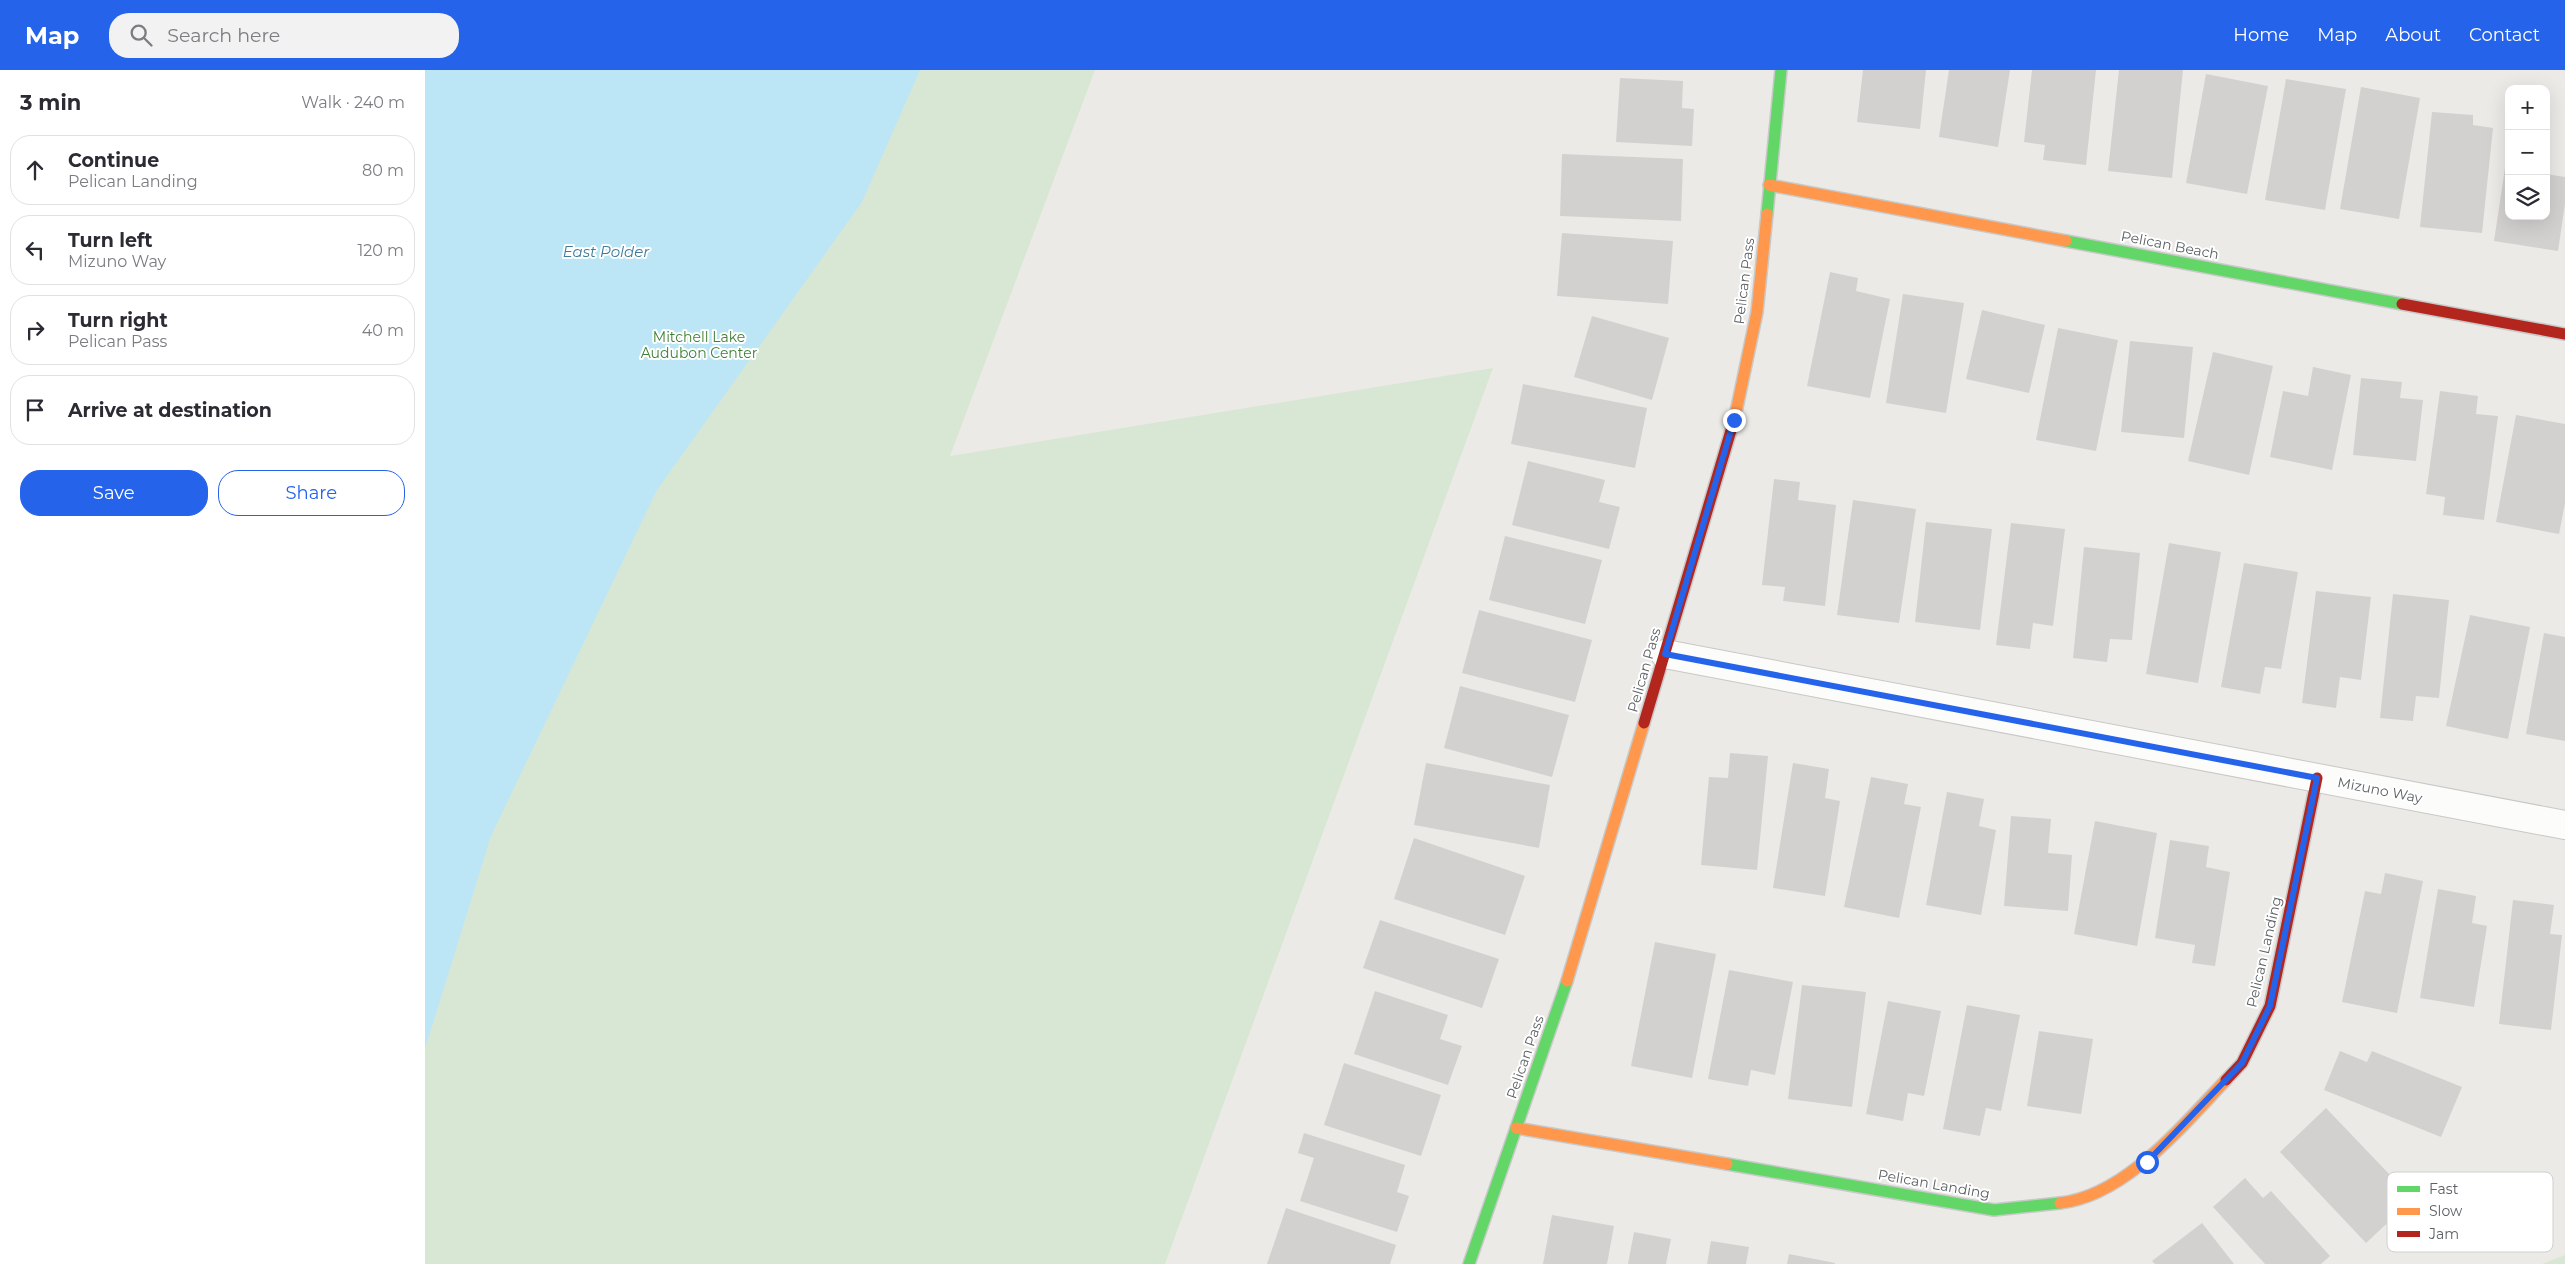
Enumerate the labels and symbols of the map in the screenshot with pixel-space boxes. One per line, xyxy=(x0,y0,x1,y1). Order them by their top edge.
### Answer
street label: Pelican Beach xyxy=(2119,227,2221,263)
street label: Pelican Pass xyxy=(1730,237,1758,325)
water label: East Polder xyxy=(563,242,650,261)
park label: Mitchell Lake Audubon Center xyxy=(641,328,758,362)
route end xyxy=(1723,409,1746,432)
street label: Pelican Pass xyxy=(1623,626,1665,714)
street label: Mizuno Way xyxy=(2336,773,2424,807)
street label: Pelican Landing xyxy=(2242,895,2286,1009)
street label: Pelican Pass xyxy=(1502,1013,1548,1101)
route start xyxy=(2136,1151,2159,1174)
street label: Pelican Landing xyxy=(1877,1165,1991,1203)
legend xyxy=(2387,1172,2553,1252)
text: Fast xyxy=(2429,1180,2459,1198)
text: Slow xyxy=(2429,1202,2463,1220)
text: Jam xyxy=(2428,1225,2459,1243)

